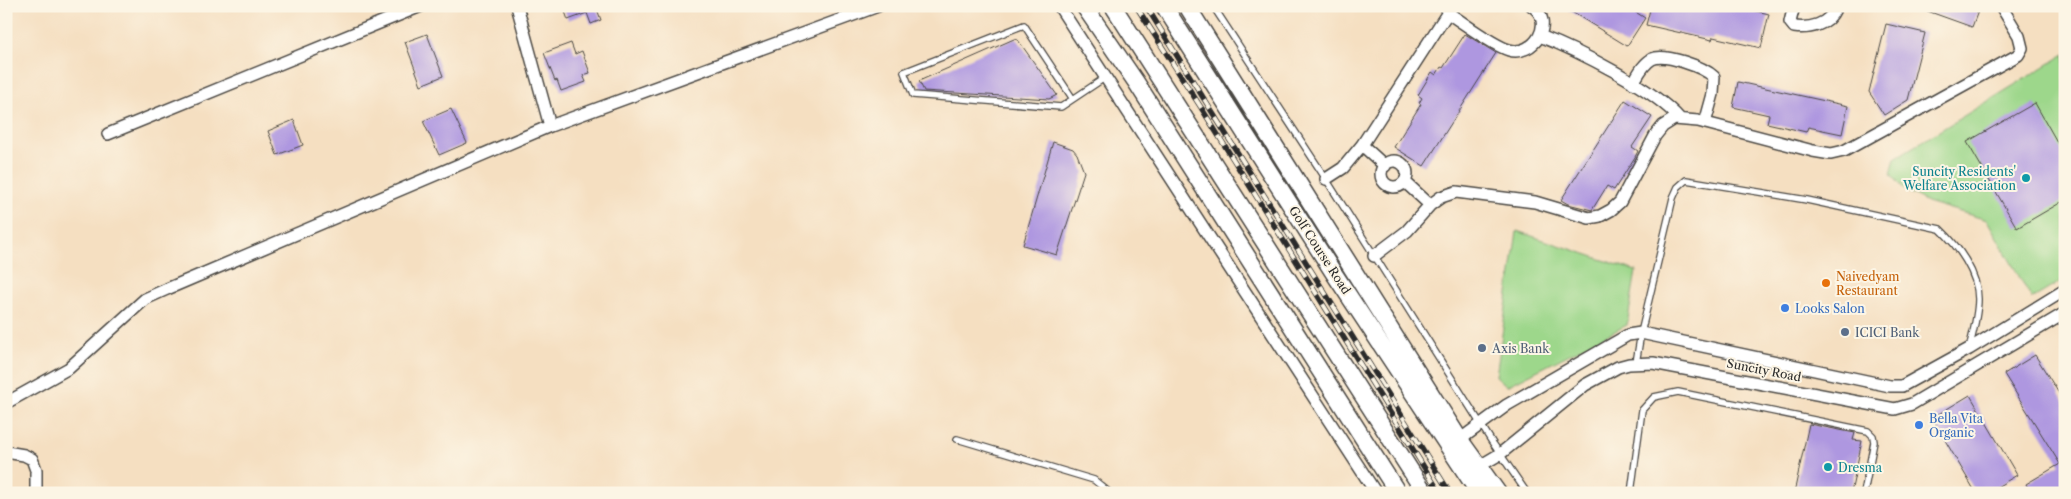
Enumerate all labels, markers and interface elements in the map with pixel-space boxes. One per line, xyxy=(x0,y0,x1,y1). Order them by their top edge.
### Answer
place label: Suncity Residents' Welfare Association xyxy=(1902,164,2016,193)
marker: Suncity Residents' Welfare Association xyxy=(2020,172,2032,184)
street label: Golf Course Road xyxy=(1286,203,1354,297)
place label: Naivedyam Restaurant xyxy=(1836,269,1899,298)
marker: Naivedyam Restaurant xyxy=(1820,277,1832,289)
place label: Looks Salon xyxy=(1795,301,1865,316)
marker: Looks Salon xyxy=(1779,302,1791,314)
place label: ICICI Bank xyxy=(1855,325,1920,340)
marker: ICICI Bank xyxy=(1839,326,1851,338)
place label: Axis Bank xyxy=(1491,341,1550,356)
marker: Axis Bank xyxy=(1476,342,1488,354)
street label: Suncity Road xyxy=(1726,355,1803,385)
place label: Bella Vita Organic xyxy=(1929,411,1984,440)
marker: Bella Vita Organic xyxy=(1913,419,1925,431)
place label: Dresma xyxy=(1838,460,1883,475)
marker: Dresma xyxy=(1822,461,1834,473)

